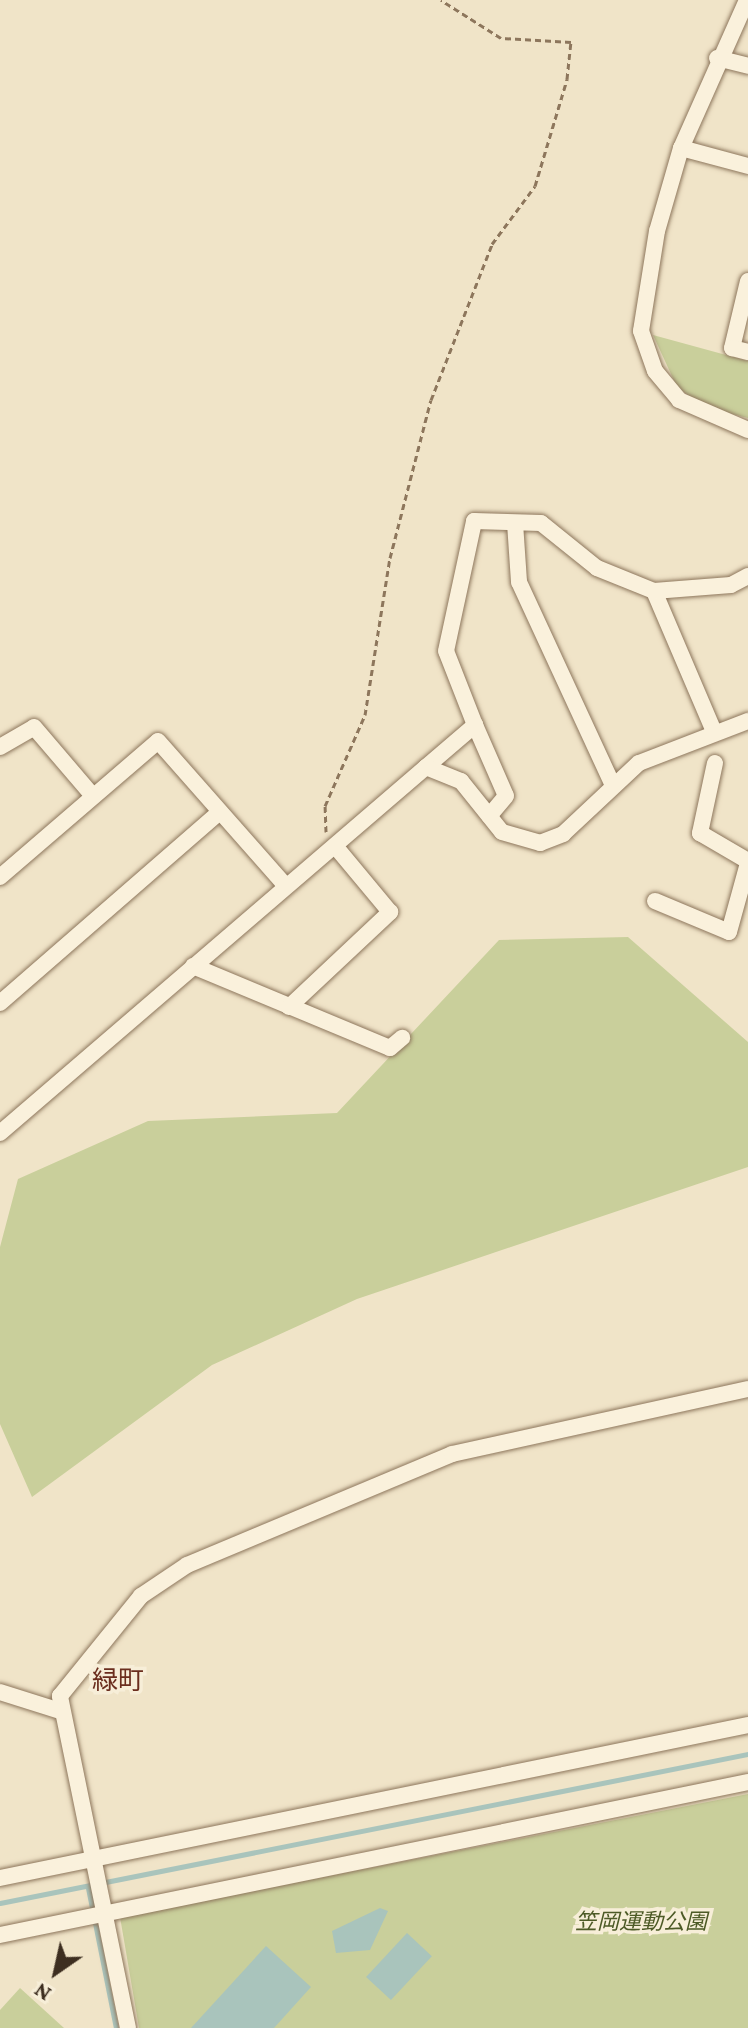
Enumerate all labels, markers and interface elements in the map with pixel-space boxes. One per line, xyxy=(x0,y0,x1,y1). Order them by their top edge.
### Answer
district label: 緑町 xyxy=(92,1665,144,1697)
park label: 笠岡運動公園 xyxy=(575,1909,707,1935)
north arrow xyxy=(16,1932,96,2012)
text: N xyxy=(29,1978,56,2007)

